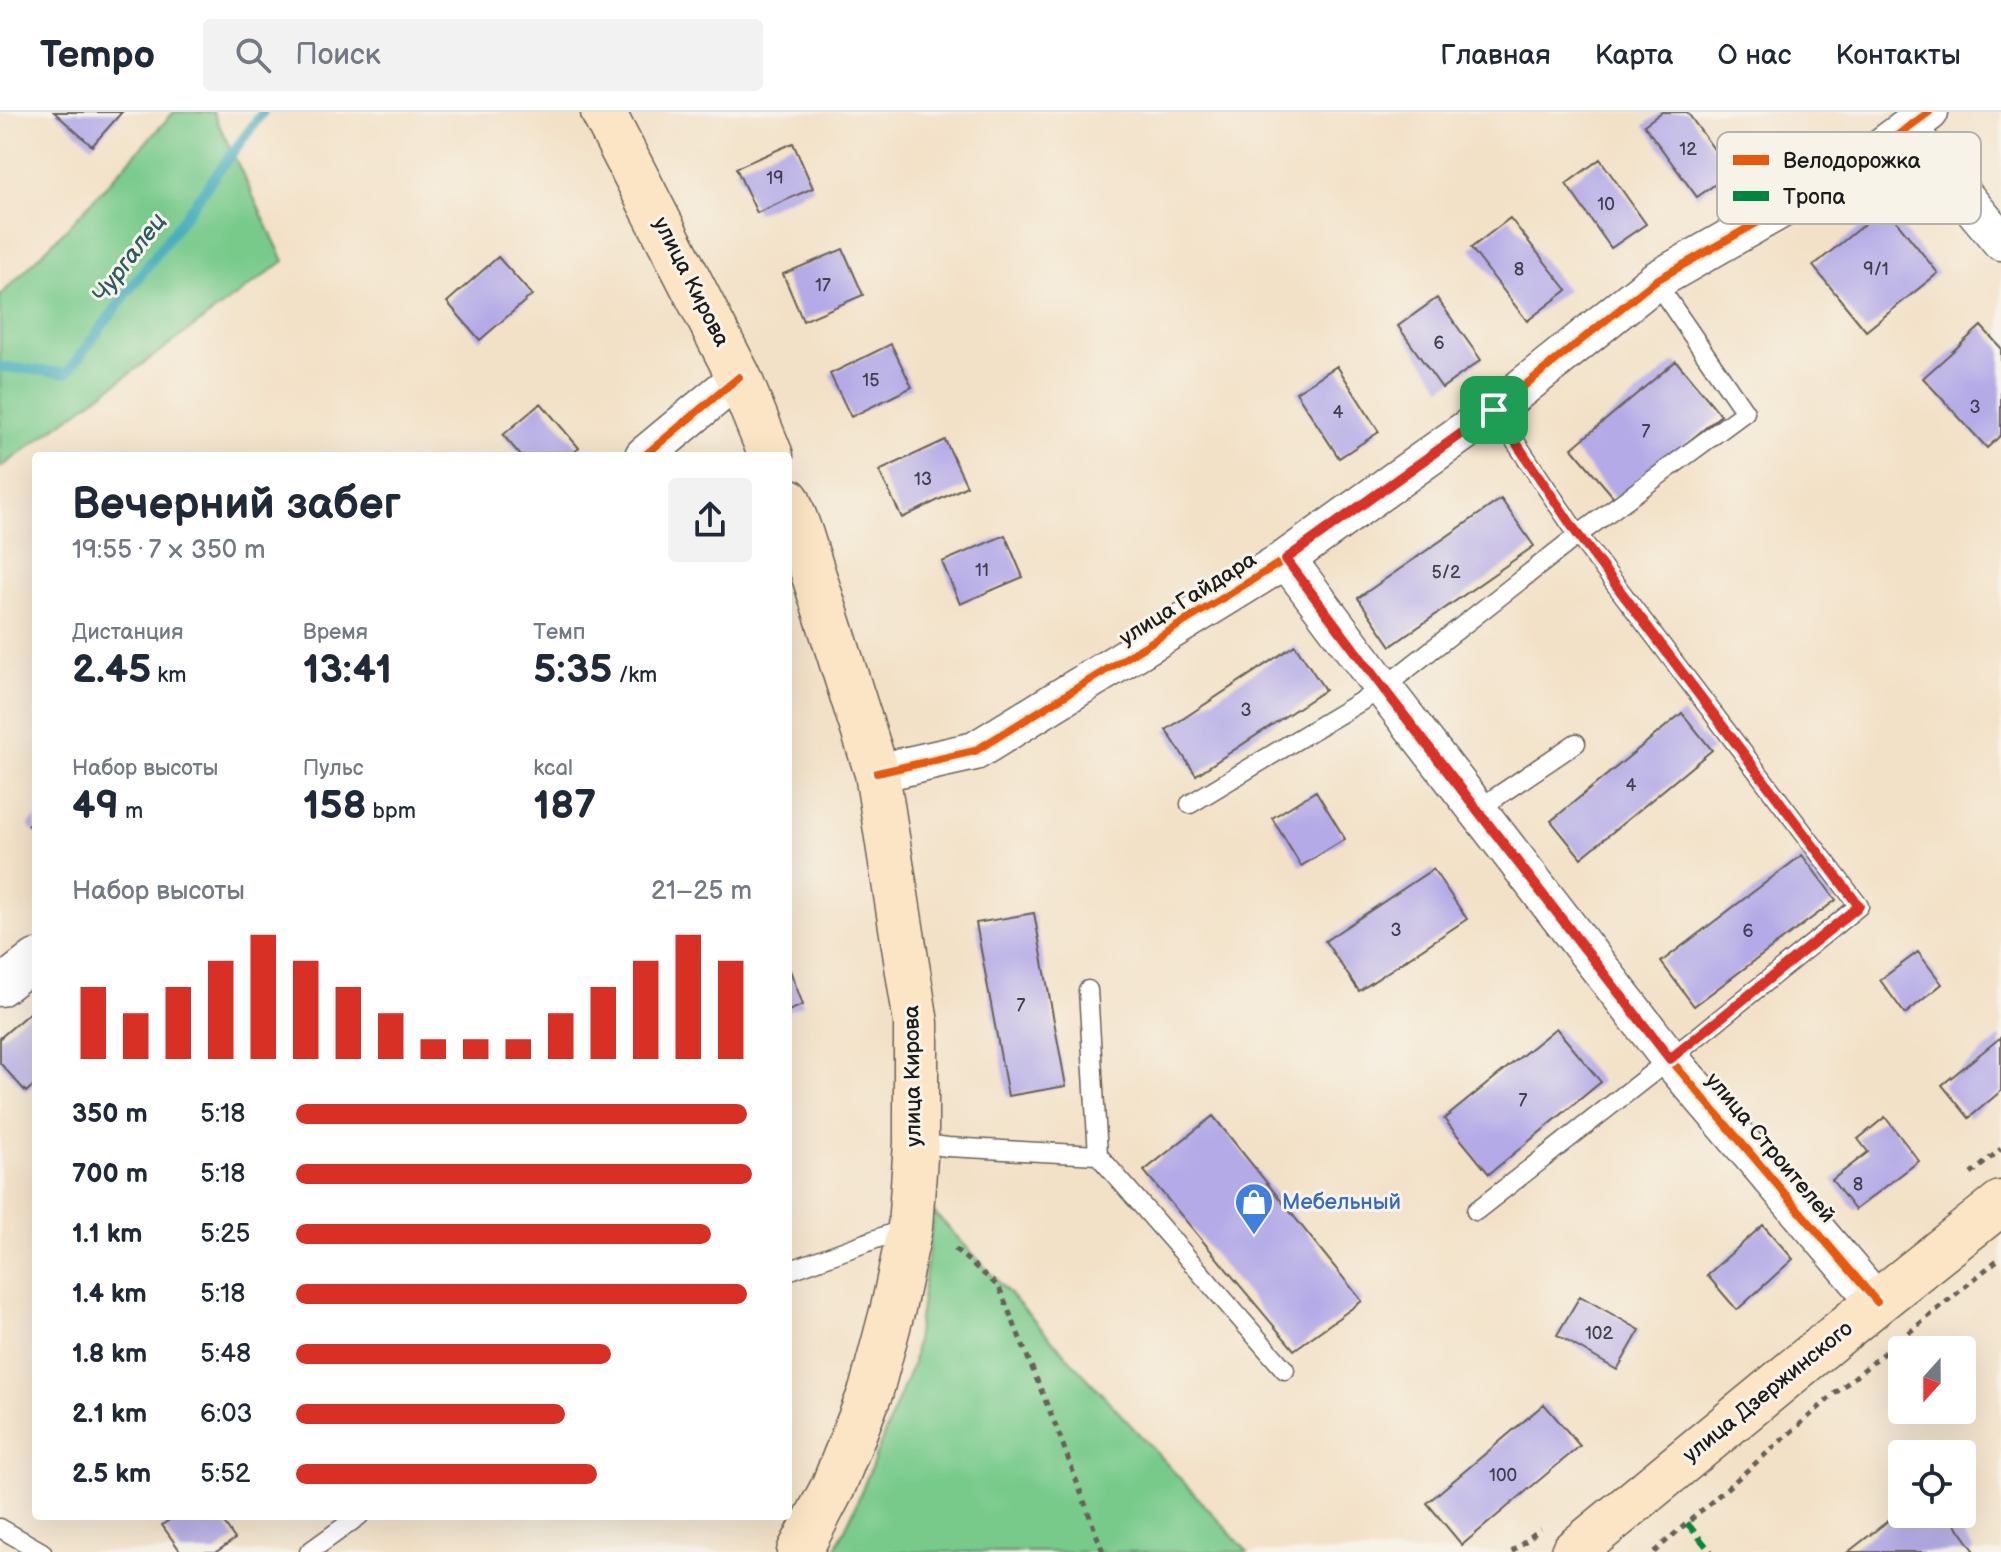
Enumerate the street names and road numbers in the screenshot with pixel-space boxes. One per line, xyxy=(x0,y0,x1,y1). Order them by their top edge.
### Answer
street label: улица Кирова xyxy=(647,213,735,351)
street label: улица Гайдара xyxy=(1115,546,1261,652)
street label: улица Кирова xyxy=(898,1005,928,1147)
street label: улица Строителей xyxy=(1699,1067,1841,1229)
street label: улица Дзержинского xyxy=(1678,1315,1858,1469)

